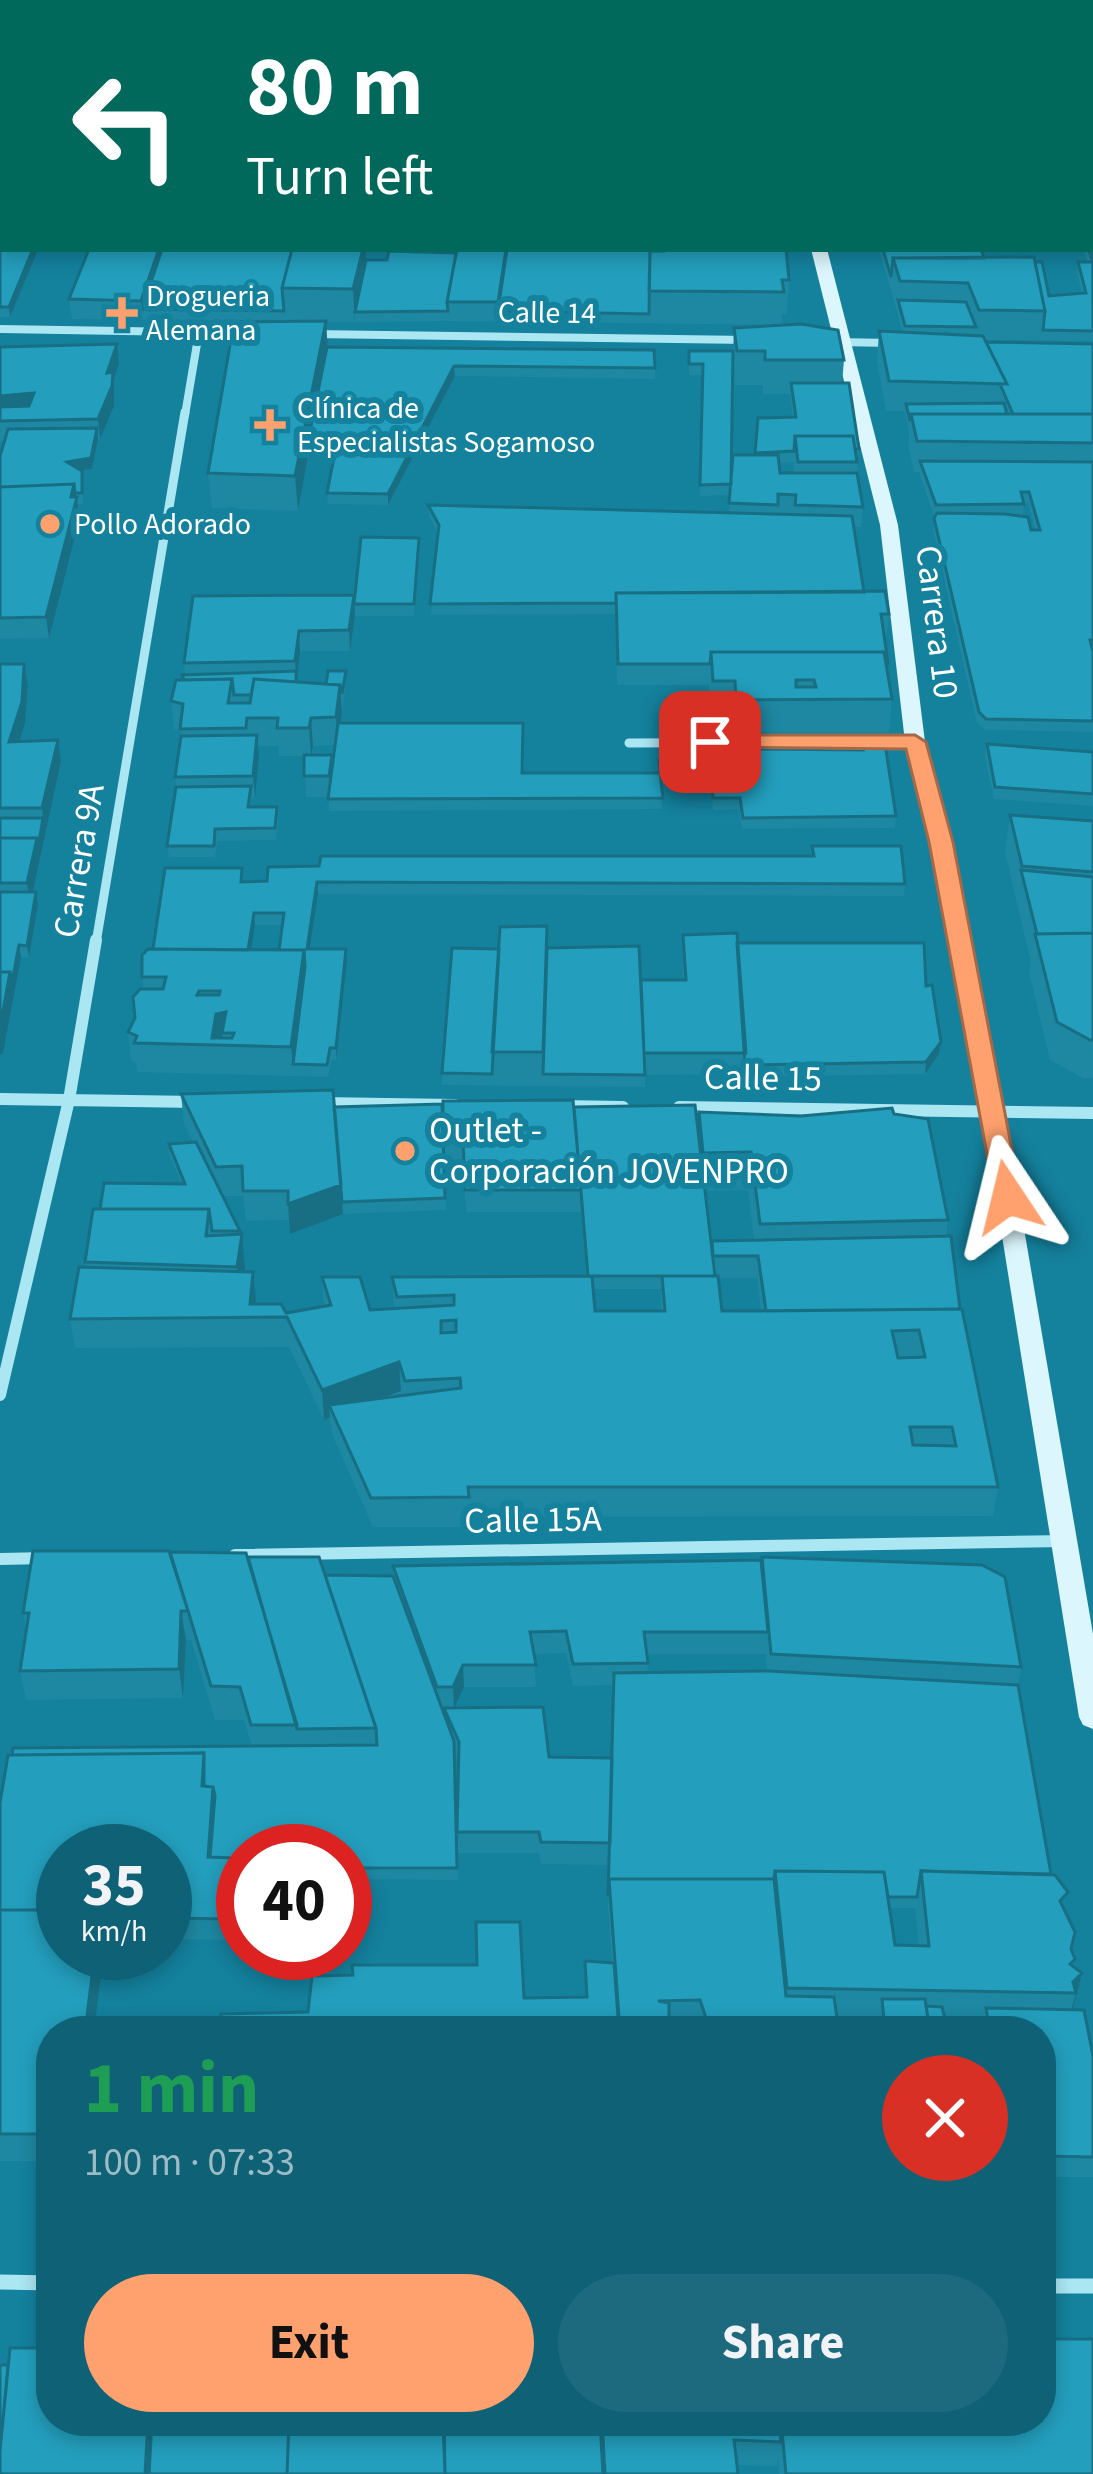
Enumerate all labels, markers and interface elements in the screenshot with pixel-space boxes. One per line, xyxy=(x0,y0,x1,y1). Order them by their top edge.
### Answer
text: 80 m xyxy=(246,28,424,148)
icon: left xyxy=(48,48,204,204)
text: Turn left xyxy=(246,139,433,216)
place label: Drogueria Alemana xyxy=(146,275,270,352)
street label: Calle 14 xyxy=(498,291,597,335)
marker: Drogueria Alemana xyxy=(109,300,135,326)
place label: Clínica de Especialistas Sogamoso xyxy=(297,387,595,464)
marker: Clínica de Especialistas Sogamoso xyxy=(254,409,286,441)
place label: Pollo Adorado xyxy=(74,503,251,546)
marker: Pollo Adorado xyxy=(37,511,63,537)
street label: Carrera 10 xyxy=(902,542,972,702)
pin xyxy=(659,691,761,793)
icon: arrive xyxy=(677,709,743,775)
street label: Carrera 9A xyxy=(40,780,118,942)
street label: Calle 15 xyxy=(704,1051,822,1105)
place label: Outlet - Corporación JOVENPRO xyxy=(429,1105,789,1197)
position arrow xyxy=(945,1134,1071,1260)
marker: Outlet - Corporación JOVENPRO xyxy=(392,1138,418,1164)
street label: Calle 15A xyxy=(464,1493,603,1547)
speed limit sign: 40 xyxy=(216,1824,372,1980)
text: 35 xyxy=(82,1844,146,1929)
text: km/h xyxy=(81,1910,147,1953)
text: 1 min xyxy=(84,2038,259,2141)
button: close xyxy=(882,2055,1008,2181)
text: 100 m · 07:33 xyxy=(84,2135,295,2191)
button: Exit xyxy=(84,2274,534,2412)
button: Share xyxy=(558,2274,1008,2412)

